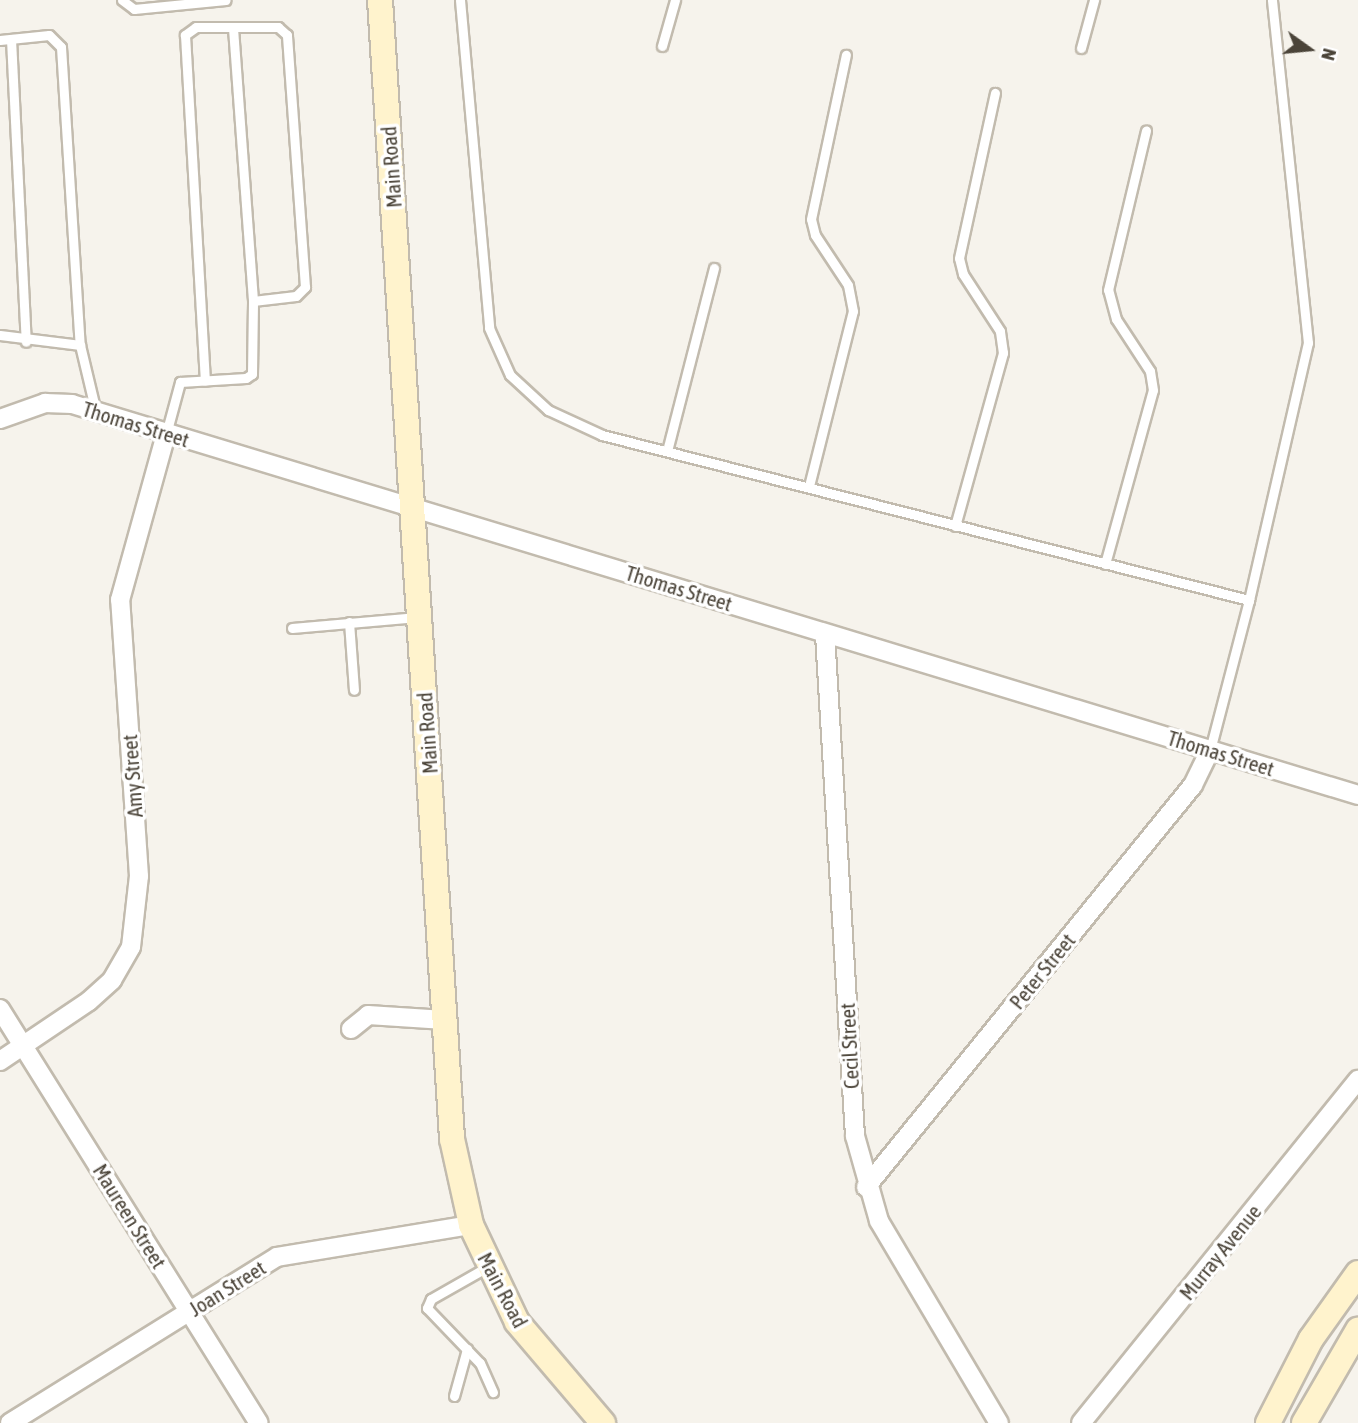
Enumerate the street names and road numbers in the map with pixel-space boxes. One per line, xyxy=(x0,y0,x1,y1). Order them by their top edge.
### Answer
street label: Main Road xyxy=(376,125,406,209)
street label: Thomas Street xyxy=(80,396,192,452)
street label: Thomas Street xyxy=(623,560,735,616)
street label: Main Road xyxy=(412,691,442,775)
street label: Thomas Street xyxy=(1165,725,1277,781)
street label: Amy Street xyxy=(117,734,147,818)
street label: Peter Street xyxy=(1004,928,1080,1014)
street label: Cecil Street xyxy=(834,1002,864,1090)
street label: Maureen Street xyxy=(88,1159,172,1273)
street label: Murray Avenue xyxy=(1174,1199,1266,1305)
street label: Main Road xyxy=(473,1248,533,1332)
street label: Joan Street xyxy=(184,1255,270,1321)

